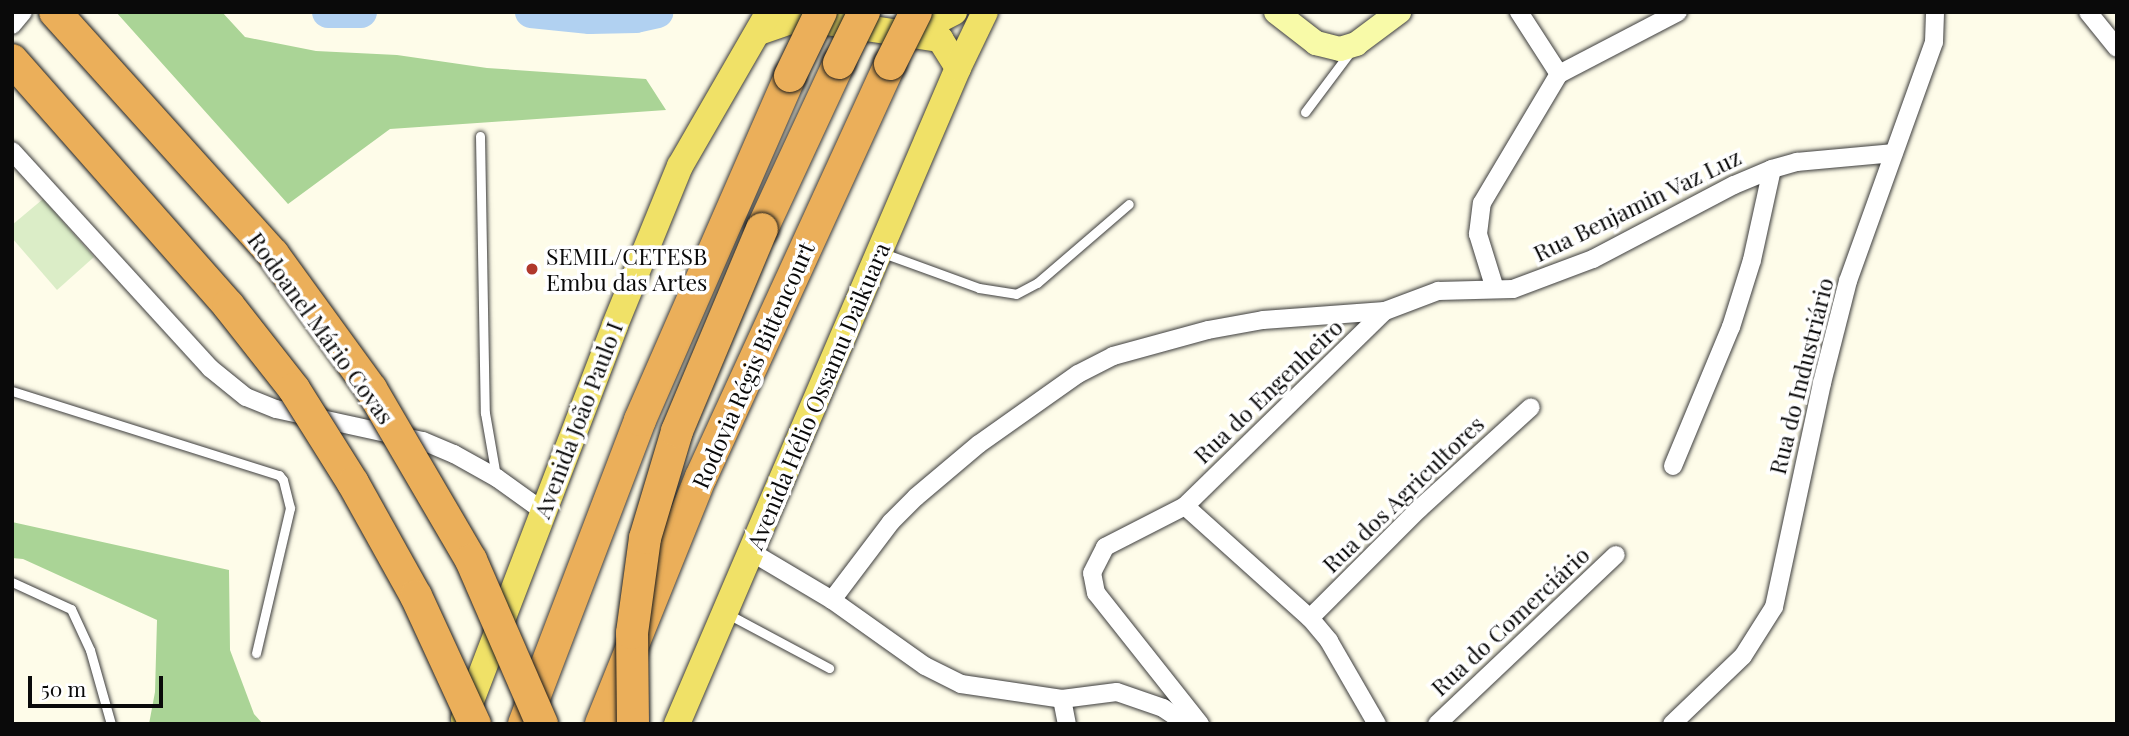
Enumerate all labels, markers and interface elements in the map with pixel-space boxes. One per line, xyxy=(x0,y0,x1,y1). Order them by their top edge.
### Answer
street label: Rua Benjamin Vaz Luz xyxy=(1528,143,1746,267)
street label: Rodoanel Mário Covas xyxy=(242,227,400,429)
street label: Rodovia Régis Bittencourt xyxy=(686,237,820,493)
street label: Avenida Hélio Ossamu Daikuara xyxy=(741,238,895,554)
place label: SEMIL/CETESB Embu das Artes xyxy=(546,242,708,296)
marker: SEMIL/CETESB Embu das Artes xyxy=(524,261,540,277)
street label: Rua do Industriário xyxy=(1763,275,1839,477)
street label: Rua do Engenheiro xyxy=(1188,313,1348,469)
street label: Avenida João Paulo I xyxy=(528,318,628,522)
street label: Rua dos Agricultores xyxy=(1316,410,1490,578)
street label: Rua do Comerciário xyxy=(1425,541,1595,701)
scale bar xyxy=(32,662,166,706)
text: 50 m xyxy=(41,674,86,702)

